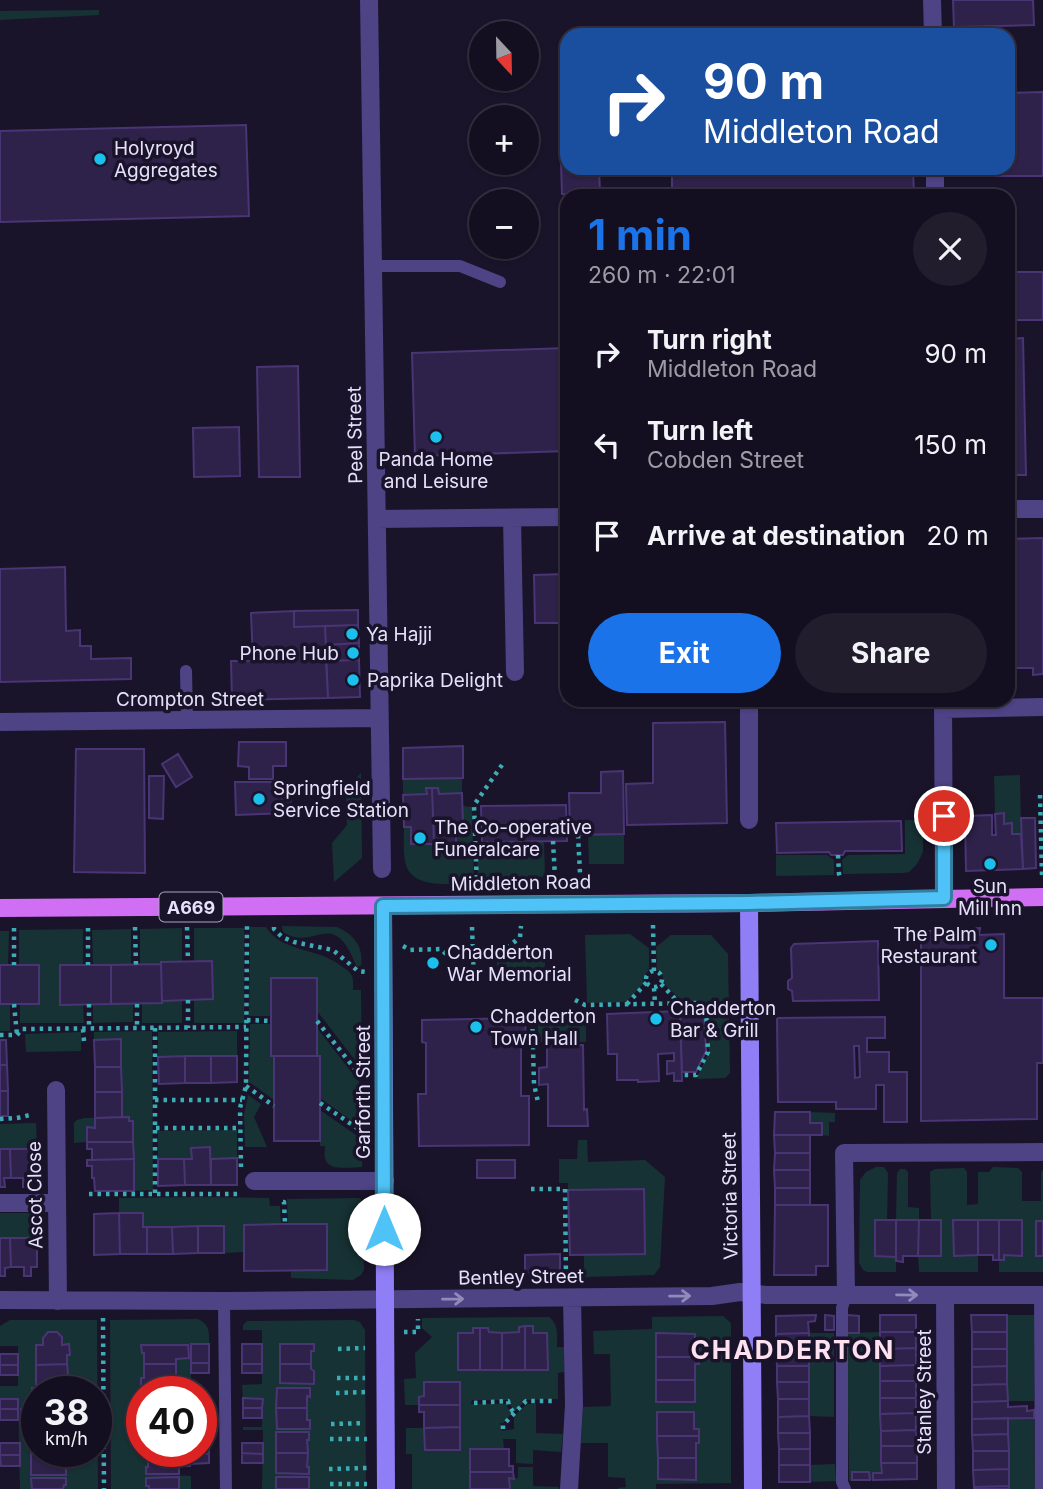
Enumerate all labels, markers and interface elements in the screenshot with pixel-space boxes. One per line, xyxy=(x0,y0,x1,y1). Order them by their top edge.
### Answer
north arrow xyxy=(469,21,539,91)
map controls xyxy=(469,21,539,259)
text: 90 m xyxy=(703,52,824,111)
icon: right xyxy=(588,56,679,147)
button: + xyxy=(469,105,539,175)
text: Middleton Road xyxy=(703,112,940,151)
place label: Holyroyd Aggregates xyxy=(114,137,218,182)
marker: Holyroyd Aggregates xyxy=(92,151,108,167)
button: − xyxy=(469,189,539,259)
text: 1 min xyxy=(588,209,692,260)
button: close xyxy=(913,212,987,286)
text: 260 m · 22:01 xyxy=(588,261,736,289)
text: Turn right xyxy=(647,324,772,355)
icon: right xyxy=(588,335,626,373)
text: 90 m xyxy=(924,338,987,369)
text: Middleton Road xyxy=(647,355,817,383)
street label: Peel Street xyxy=(343,386,367,484)
text: Turn left xyxy=(647,415,753,446)
icon: left xyxy=(588,426,626,464)
marker: Panda Home and Leisure xyxy=(428,429,444,445)
text: 150 m xyxy=(914,429,987,460)
text: Cobden Street xyxy=(647,446,804,474)
place label: Panda Home and Leisure xyxy=(379,448,493,493)
icon: arrive xyxy=(588,517,626,555)
text: Arrive at destination xyxy=(647,520,906,551)
text: 20 m xyxy=(927,520,989,551)
button: Exit xyxy=(588,613,781,693)
button: Share xyxy=(795,613,987,693)
place label: Ya Hajji xyxy=(366,623,432,646)
marker: Ya Hajji xyxy=(344,626,360,642)
place label: Phone Hub xyxy=(240,642,339,665)
marker: Phone Hub xyxy=(345,645,361,661)
place label: Paprika Delight xyxy=(367,669,503,692)
marker: Paprika Delight xyxy=(345,672,361,688)
street label: Crompton Street xyxy=(116,688,264,711)
place label: Springfield Service Station xyxy=(273,777,409,822)
pin xyxy=(914,786,974,846)
marker: Springfield Service Station xyxy=(251,791,267,807)
icon: arrive xyxy=(925,797,963,835)
place label: The Co-operative Funeralcare xyxy=(434,816,592,861)
marker: The Co-operative Funeralcare xyxy=(412,830,428,846)
marker: Sun Mill Inn xyxy=(982,856,998,872)
street label: Middleton Road xyxy=(451,870,591,896)
place label: Sun Mill Inn xyxy=(958,875,1022,920)
road number: A669 xyxy=(160,893,222,922)
place label: The Palm Restaurant xyxy=(880,923,977,968)
marker: The Palm Restaurant xyxy=(983,937,999,953)
place label: Chadderton War Memorial xyxy=(447,941,572,986)
marker: Chadderton War Memorial xyxy=(425,955,441,971)
place label: Chadderton Bar & Grill xyxy=(670,997,776,1042)
place label: Chadderton Town Hall xyxy=(490,1005,596,1050)
marker: Chadderton Bar & Grill xyxy=(648,1011,664,1027)
marker: Chadderton Town Hall xyxy=(468,1019,484,1035)
street label: Garforth Street xyxy=(352,1025,375,1159)
street label: Victoria Street xyxy=(717,1132,743,1260)
street label: Ascot Close xyxy=(23,1141,47,1249)
position arrow xyxy=(347,1192,421,1266)
street label: Bentley Street xyxy=(458,1264,584,1290)
one-way arrow xyxy=(895,1288,918,1302)
one-way arrow xyxy=(668,1290,691,1303)
one-way arrow xyxy=(441,1292,464,1306)
street label: Stanley Street xyxy=(913,1329,936,1455)
district label: CHADDERTON xyxy=(691,1334,895,1365)
speed limit sign: 40 xyxy=(126,1376,217,1467)
text: 38 xyxy=(44,1391,89,1433)
text: km/h xyxy=(45,1428,88,1449)

